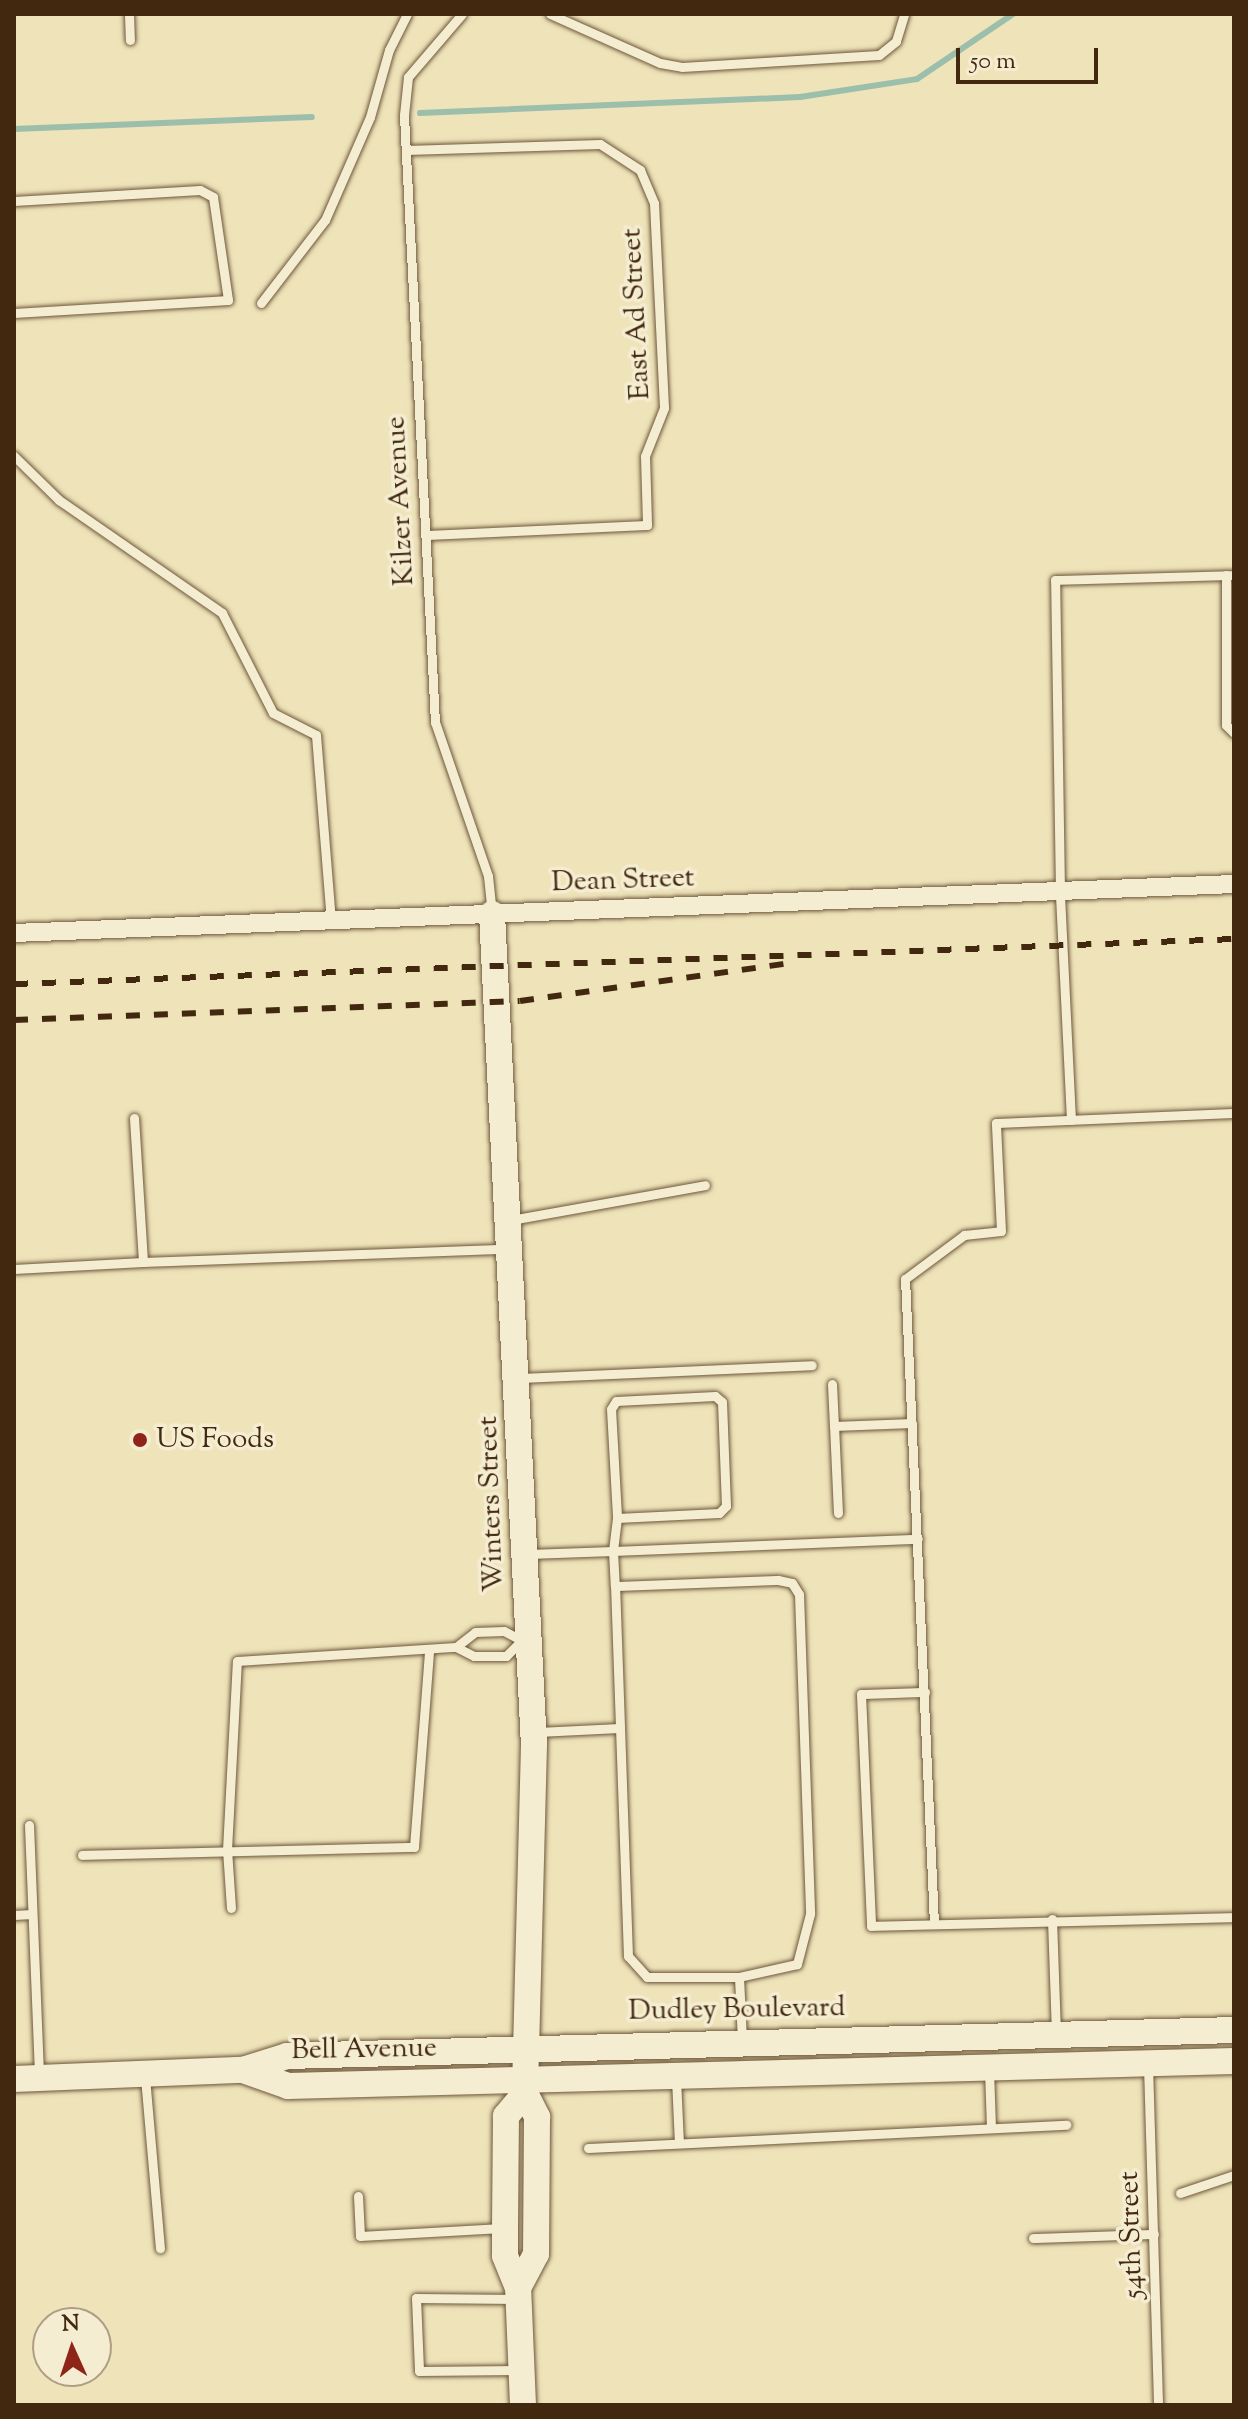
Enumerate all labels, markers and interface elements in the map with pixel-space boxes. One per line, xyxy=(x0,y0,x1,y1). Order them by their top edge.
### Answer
scale bar xyxy=(960,32,1102,82)
text: 50 m xyxy=(970,45,1016,79)
street label: East Ad Street xyxy=(616,227,658,401)
street label: Kilzer Avenue xyxy=(380,415,422,587)
street label: Dean Street xyxy=(551,862,695,900)
street label: Winters Street xyxy=(472,1415,512,1593)
place label: US Foods xyxy=(156,1423,274,1457)
marker: US Foods xyxy=(131,1431,149,1449)
street label: Dudley Boulevard xyxy=(628,1991,846,2029)
street label: Bell Avenue xyxy=(291,2032,437,2068)
street label: 54th Street xyxy=(1113,2171,1151,2299)
north arrow xyxy=(32,2307,112,2387)
text: N xyxy=(61,2309,80,2341)

